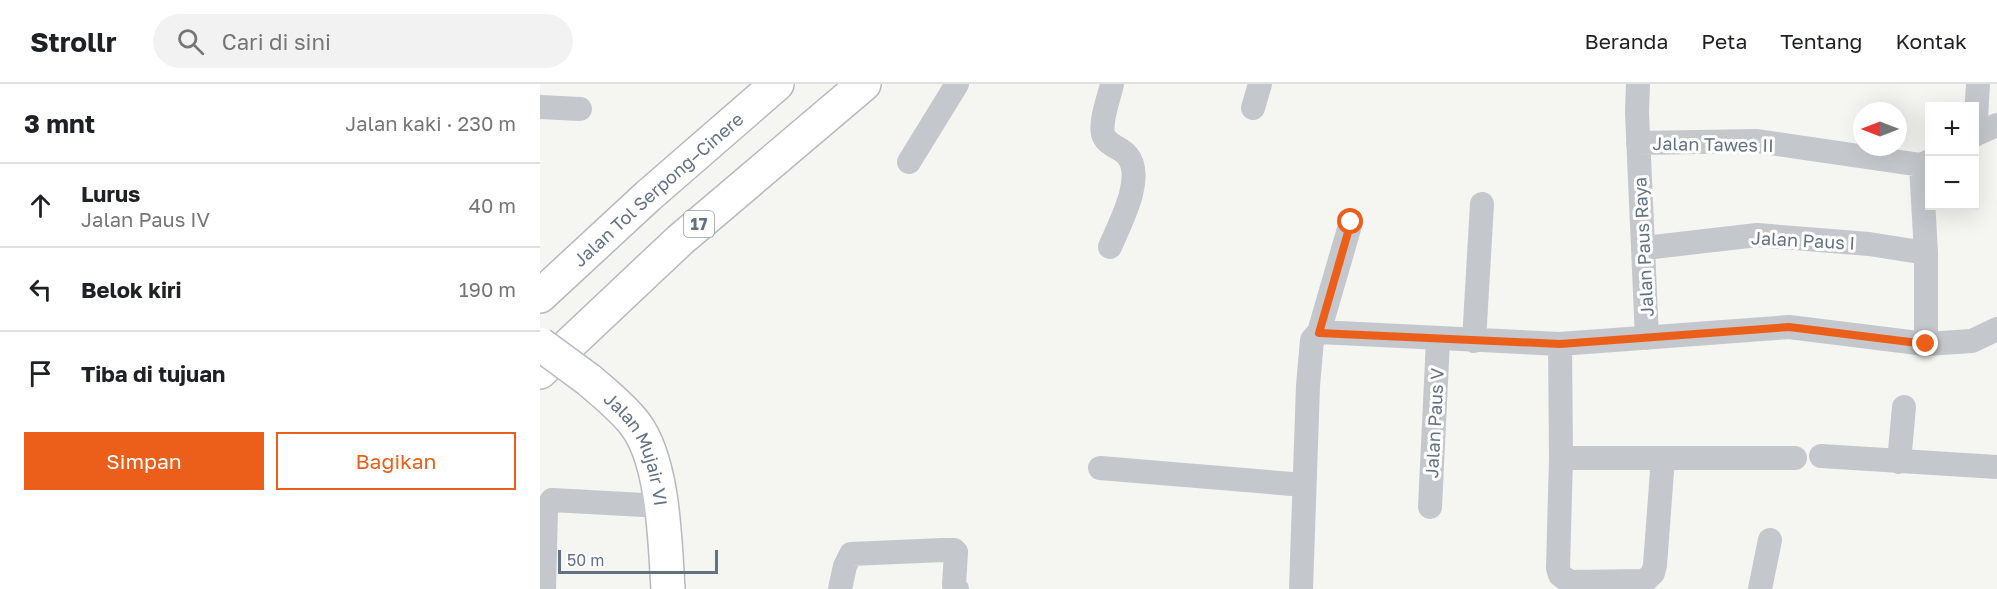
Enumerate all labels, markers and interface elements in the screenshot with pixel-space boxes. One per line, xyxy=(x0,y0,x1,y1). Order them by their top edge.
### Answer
search box xyxy=(153,14,573,68)
text: Strollr xyxy=(30,25,117,58)
icon: search xyxy=(174,25,207,58)
text: Cari di sini xyxy=(222,28,331,55)
text: Beranda xyxy=(1585,28,1668,54)
text: Peta xyxy=(1701,28,1747,54)
text: Tentang xyxy=(1780,28,1862,54)
text: Kontak xyxy=(1895,28,1967,54)
north arrow xyxy=(1853,102,1907,156)
map controls xyxy=(1925,102,1979,210)
button: + xyxy=(1925,102,1979,156)
text: 3 mnt xyxy=(24,108,95,139)
street label: Jalan Tol Serpong–Cinere xyxy=(568,108,748,271)
text: Jalan kaki · 230 m xyxy=(345,111,516,135)
street label: Jalan Tawes II xyxy=(1652,132,1774,156)
button: − xyxy=(1925,156,1979,210)
street label: Jalan Paus Raya xyxy=(1628,177,1658,317)
text: Lurus xyxy=(81,180,140,207)
icon: ahead xyxy=(24,189,57,222)
text: 40 m xyxy=(469,193,516,217)
text: Jalan Paus IV xyxy=(81,207,210,231)
route start xyxy=(1337,208,1363,234)
road number: 17 xyxy=(684,211,714,237)
street label: Jalan Paus I xyxy=(1750,226,1856,254)
icon: left xyxy=(24,273,57,306)
text: Belok kiri xyxy=(81,276,182,303)
text: 190 m xyxy=(459,277,516,301)
route end xyxy=(1912,330,1938,356)
icon: arrive xyxy=(24,357,57,390)
text: Tiba di tujuan xyxy=(81,360,225,387)
street label: Jalan Paus V xyxy=(1420,367,1448,479)
street label: Jalan Mujair VI xyxy=(600,387,672,507)
button: Simpan xyxy=(24,432,264,490)
button: Bagikan xyxy=(276,432,516,490)
scale bar xyxy=(558,547,718,574)
text: 50 m xyxy=(567,550,604,570)

